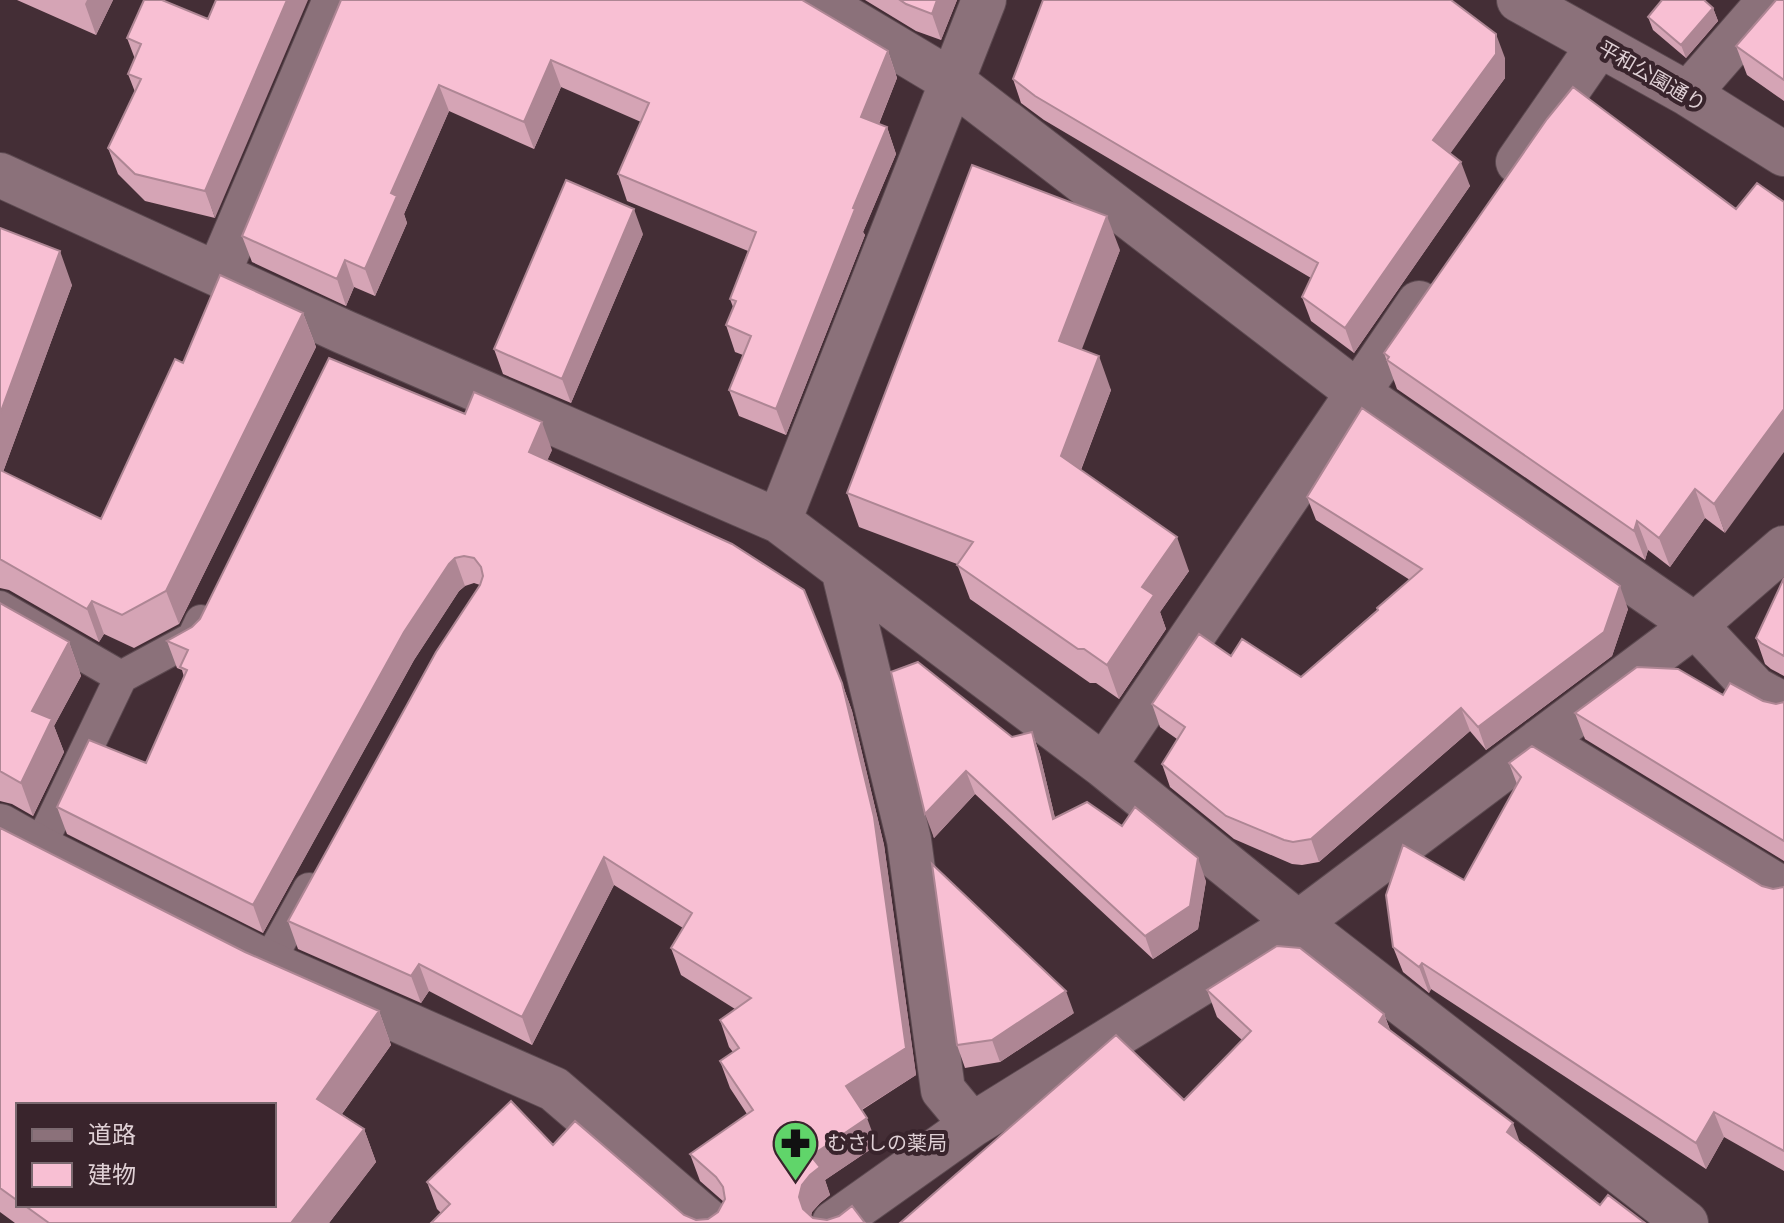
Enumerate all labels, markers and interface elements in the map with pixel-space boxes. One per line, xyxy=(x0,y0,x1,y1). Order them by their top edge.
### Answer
street label: 平和公園通り xyxy=(1594,35,1710,117)
legend xyxy=(16,1103,276,1207)
text: 道路 xyxy=(88,1119,136,1150)
pharmacy icon: むさしの薬局 xyxy=(772,1119,820,1182)
place label: むさしの薬局 xyxy=(827,1130,947,1156)
text: 建物 xyxy=(88,1159,136,1190)

